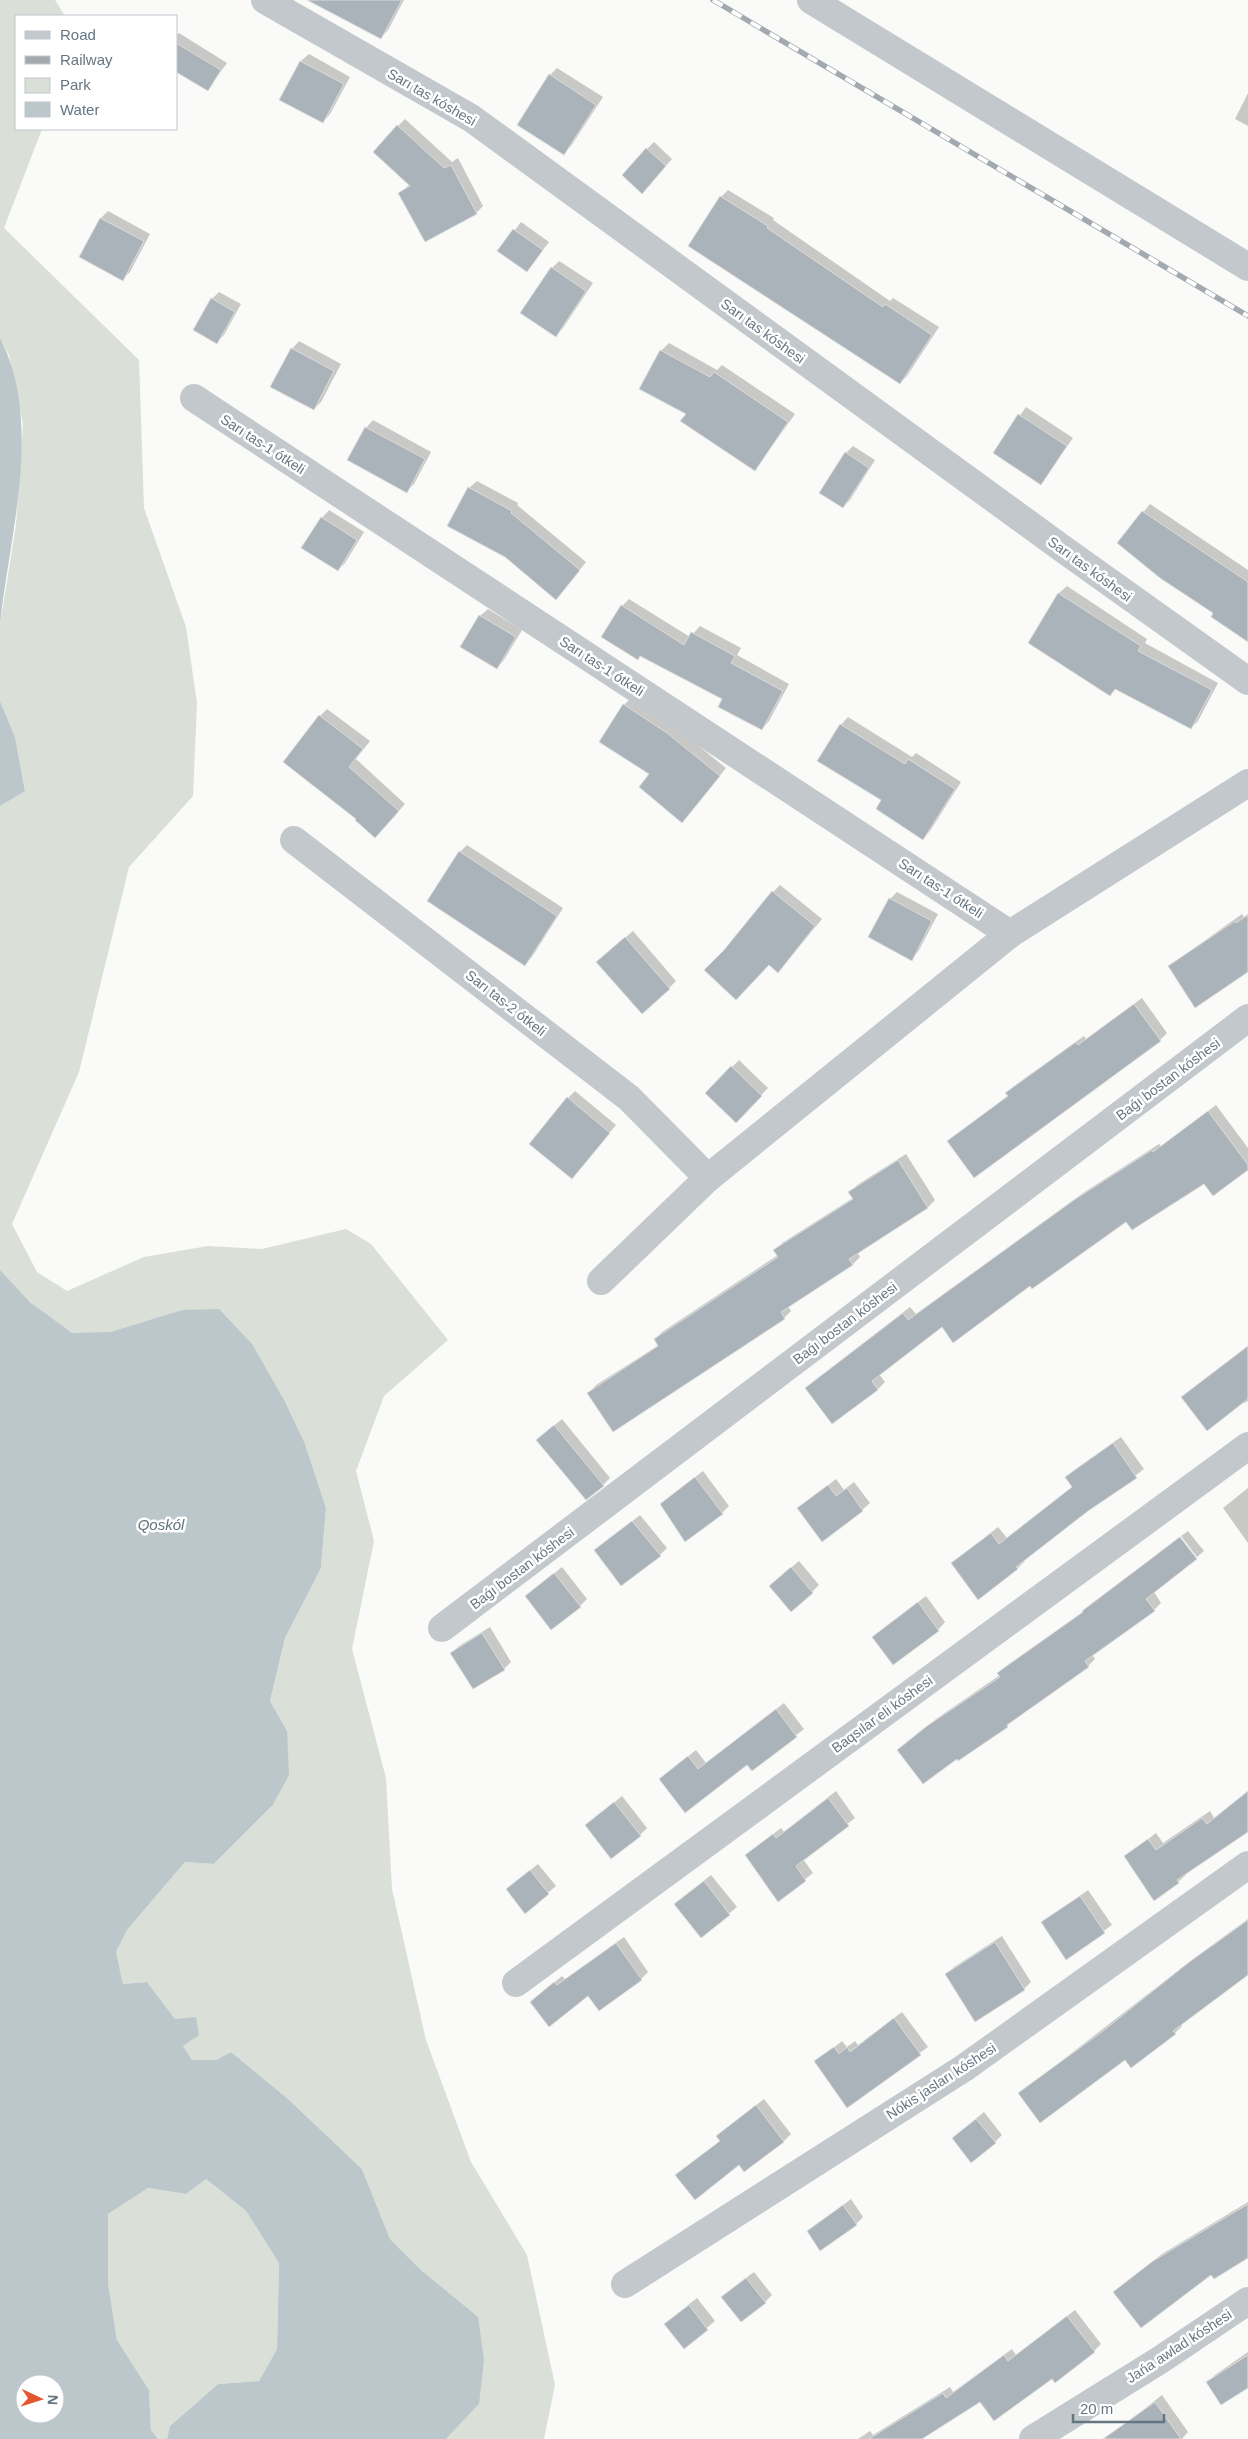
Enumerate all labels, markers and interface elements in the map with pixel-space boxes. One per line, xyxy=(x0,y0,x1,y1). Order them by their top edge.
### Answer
legend xyxy=(15,15,178,130)
text: Road xyxy=(60,26,96,43)
text: Railway xyxy=(60,51,113,68)
street label: Sarı tas kóshesi xyxy=(385,65,479,129)
text: Park xyxy=(60,76,91,93)
text: Water xyxy=(60,101,99,118)
street label: Sarı tas kóshesi xyxy=(718,295,808,367)
street label: Sarı tas-1 ótkeli xyxy=(218,411,308,477)
street label: Sarı tas kóshesi xyxy=(1045,533,1135,605)
street label: Sarı tas-1 ótkeli xyxy=(557,633,647,699)
street label: Sarı tas-1 ótkeli xyxy=(896,855,986,921)
street label: Sarı tas-2 ótkeli xyxy=(463,967,549,1039)
street label: Baǵı bostan kóshesi xyxy=(1113,1035,1223,1123)
street label: Baǵı bostan kóshesi xyxy=(790,1279,900,1367)
water label: Qoskól xyxy=(138,1516,185,1533)
street label: Baǵı bostan kóshesi xyxy=(467,1524,577,1612)
street label: Baqsılar eli kóshesi xyxy=(829,1672,935,1756)
street label: Nókis jasları kóshesi xyxy=(883,2040,999,2122)
street label: Jańa awlad kóshesi xyxy=(1123,2306,1235,2386)
north arrow xyxy=(15,2374,65,2424)
scale bar xyxy=(1073,2392,1164,2424)
text: N xyxy=(45,2394,61,2406)
text: 20 m xyxy=(1080,2400,1113,2417)

